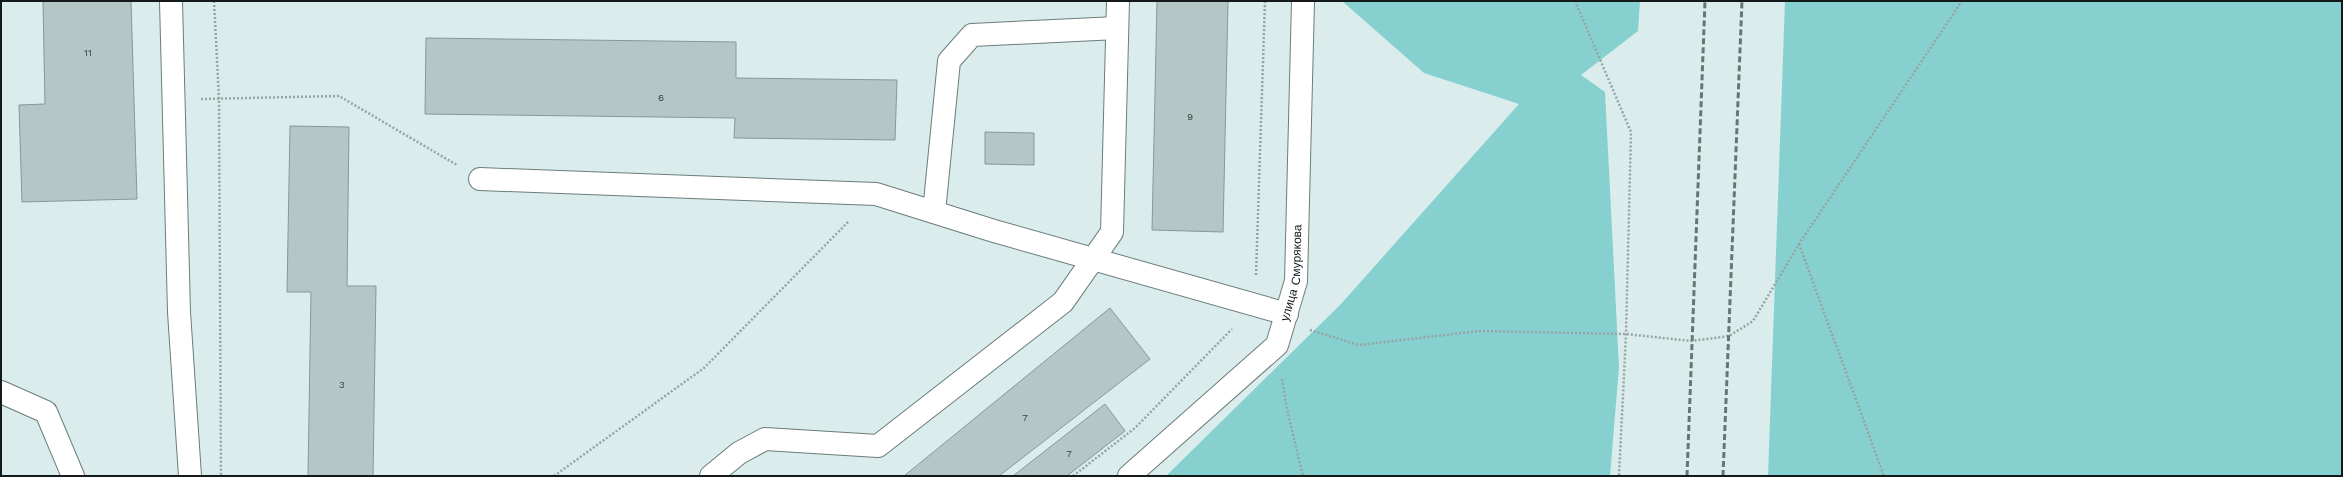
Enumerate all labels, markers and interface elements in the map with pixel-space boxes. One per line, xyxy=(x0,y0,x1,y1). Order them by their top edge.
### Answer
house number: 11 xyxy=(84,47,92,58)
house number: 6 xyxy=(658,92,664,103)
house number: 9 xyxy=(1187,111,1193,122)
street label: улица Смурякова xyxy=(1277,224,1304,323)
house number: 3 xyxy=(339,379,345,390)
house number: 7 xyxy=(1022,412,1028,423)
house number: 7 xyxy=(1066,448,1072,459)

